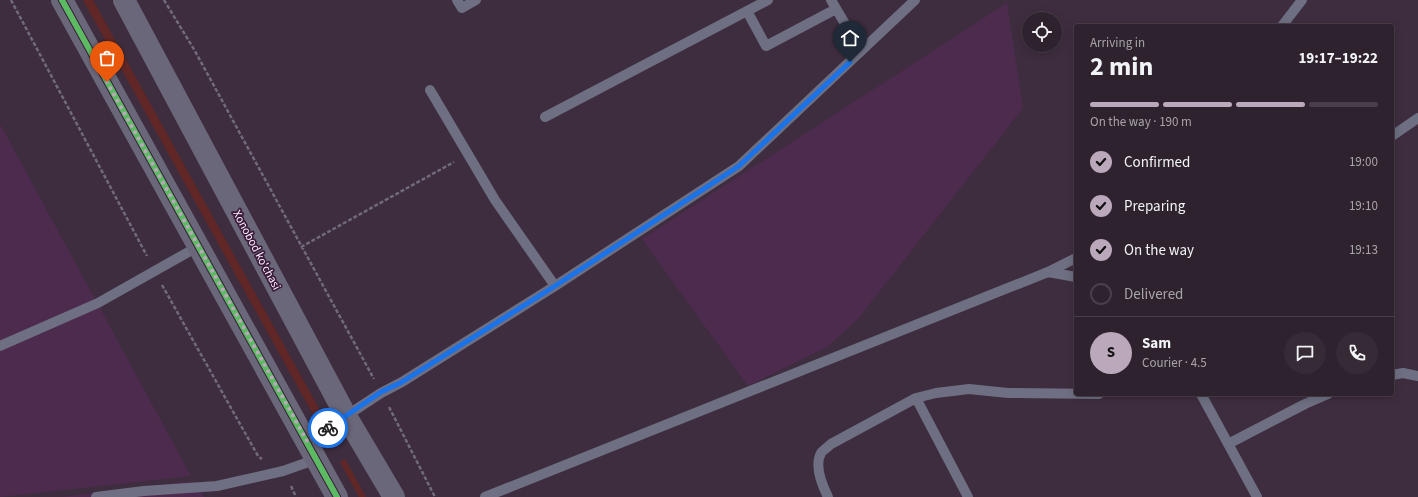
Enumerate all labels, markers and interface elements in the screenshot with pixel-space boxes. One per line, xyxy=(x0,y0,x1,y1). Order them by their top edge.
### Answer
map controls xyxy=(1022,12,1062,52)
button: locate xyxy=(1022,12,1062,52)
pin xyxy=(833,21,867,62)
icon: home xyxy=(839,27,861,49)
text: Arriving in xyxy=(1090,34,1145,52)
pin xyxy=(90,41,124,82)
icon: bag xyxy=(96,47,118,69)
text: 2 min xyxy=(1090,48,1153,85)
text: 19:17–19:22 xyxy=(1298,48,1378,69)
text: On the way · 190 m xyxy=(1090,113,1192,131)
icon: check xyxy=(1090,151,1112,173)
text: Confirmed xyxy=(1124,152,1190,173)
text: 19:00 xyxy=(1349,153,1378,171)
icon: check xyxy=(1090,195,1112,217)
text: Preparing xyxy=(1124,196,1185,217)
text: 19:10 xyxy=(1349,197,1378,215)
street label: Xonobod ko'chasi xyxy=(228,207,285,293)
icon: check xyxy=(1090,239,1112,261)
text: On the way xyxy=(1124,240,1194,261)
text: 19:13 xyxy=(1349,241,1378,259)
text: Delivered xyxy=(1124,284,1183,305)
button: chat xyxy=(1284,332,1326,374)
button: phone xyxy=(1336,332,1378,374)
text: Sam xyxy=(1142,333,1171,354)
text: S xyxy=(1107,342,1115,363)
text: Courier · 4.5 xyxy=(1142,354,1207,372)
courier xyxy=(308,408,348,448)
icon: bike xyxy=(317,417,339,439)

